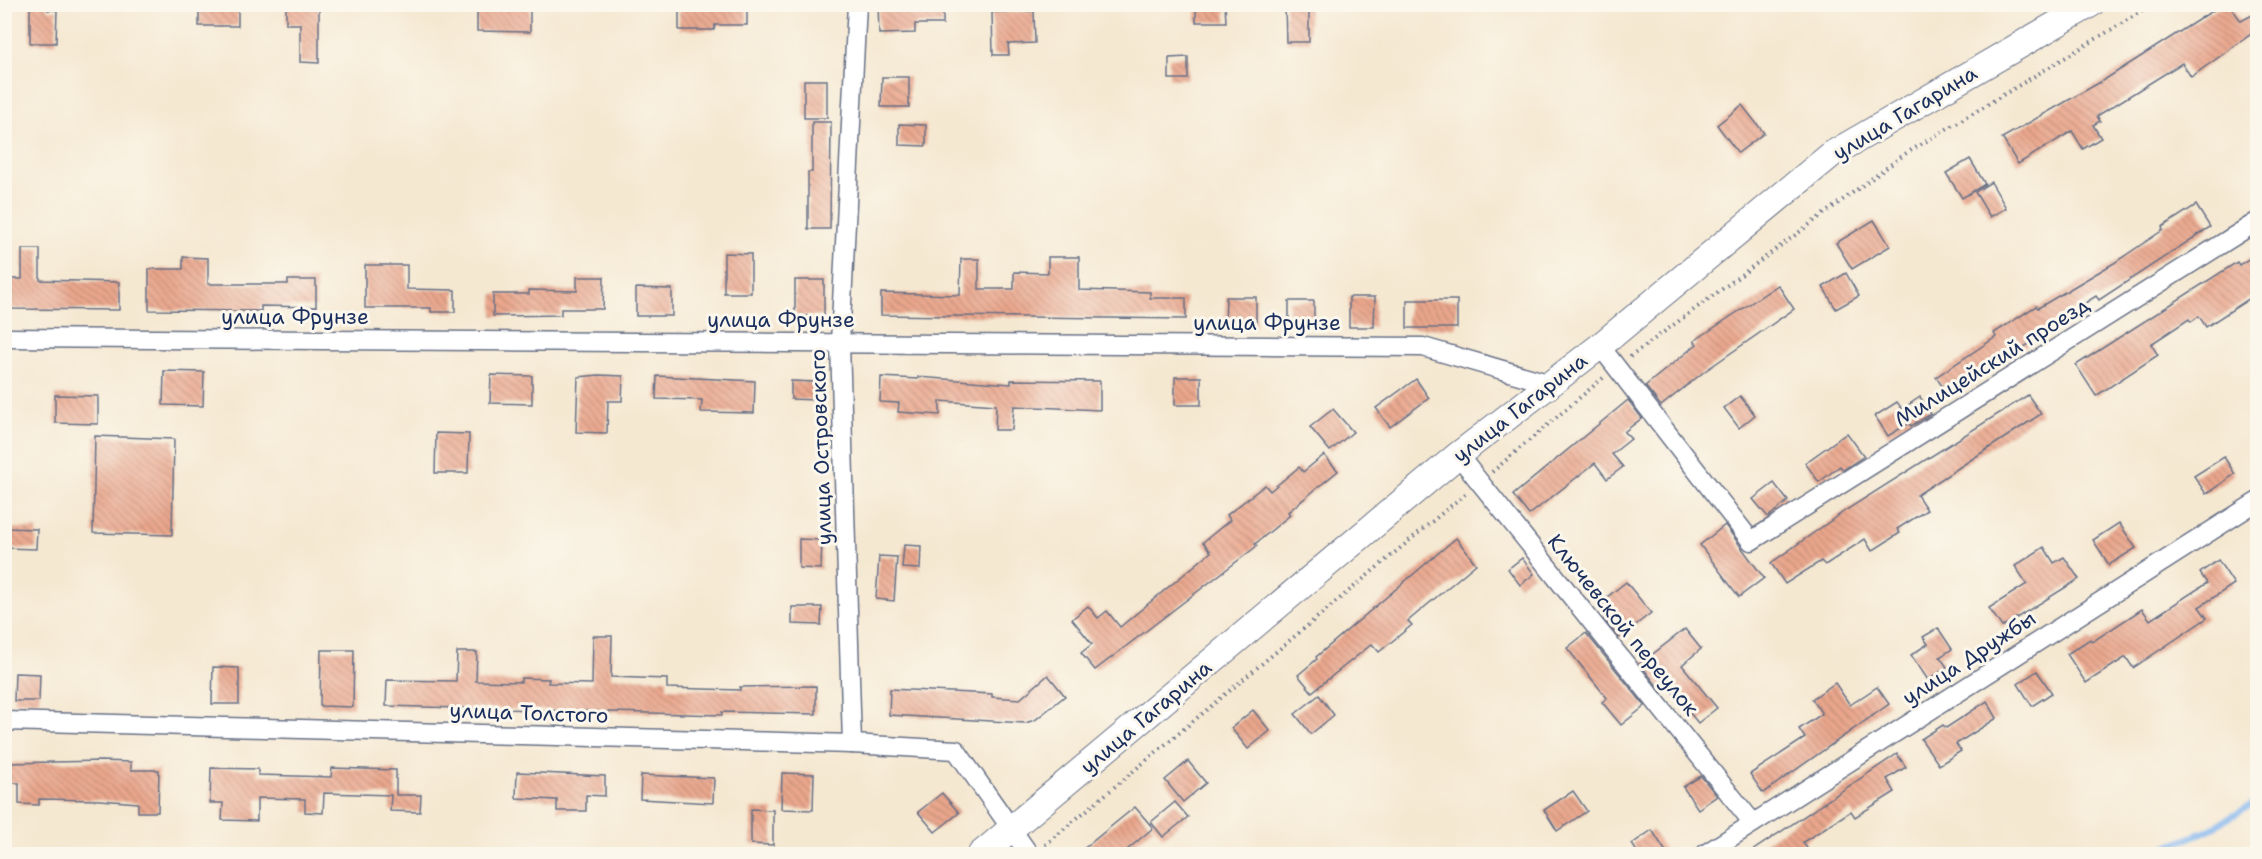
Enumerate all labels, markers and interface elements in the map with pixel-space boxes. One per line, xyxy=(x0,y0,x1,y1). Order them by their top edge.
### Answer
street label: улица Гагарина xyxy=(1828,59,1982,167)
street label: Милицейский проезд xyxy=(1889,291,2095,433)
street label: улица Фрунзе xyxy=(221,303,369,331)
street label: улица Фрунзе xyxy=(707,306,855,334)
street label: улица Фрунзе xyxy=(1193,309,1341,337)
street label: улица Гагарина xyxy=(1447,347,1593,469)
street label: улица Островского xyxy=(804,348,838,546)
street label: Ключевской переулок xyxy=(1541,528,1705,722)
street label: улица Дружбы xyxy=(1897,604,2041,712)
street label: улица Гагарина xyxy=(1074,654,1218,780)
street label: улица Толстого xyxy=(449,696,609,730)

